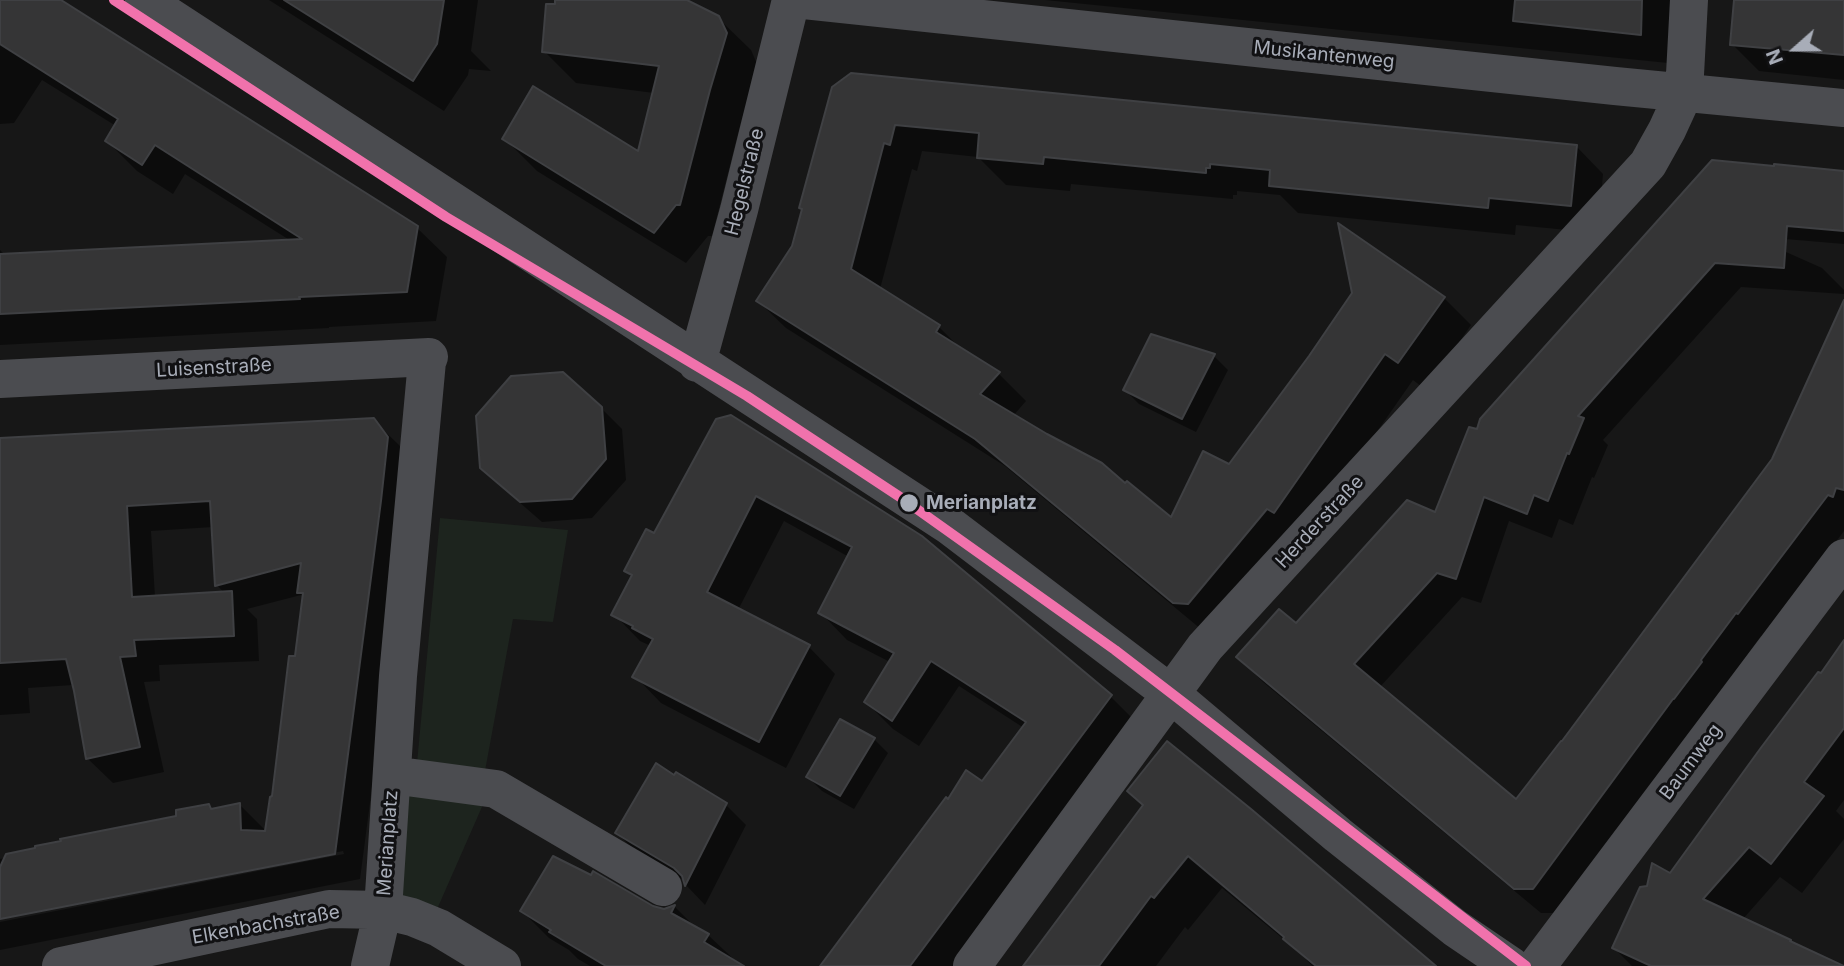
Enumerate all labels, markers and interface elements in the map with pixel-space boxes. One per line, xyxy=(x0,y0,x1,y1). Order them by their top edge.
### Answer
north arrow xyxy=(1760,14,1830,84)
street label: Musikantenweg xyxy=(1252,36,1396,74)
text: N xyxy=(1762,46,1788,68)
street label: Hegelstraße xyxy=(721,126,769,238)
street label: Luisenstraße xyxy=(156,354,272,382)
street label: Herderstraße xyxy=(1271,471,1369,573)
marker: Merianplatz xyxy=(898,492,920,514)
place label: Merianplatz xyxy=(926,492,1037,514)
street label: Baumweg xyxy=(1655,720,1727,804)
street label: Merianplatz xyxy=(373,789,403,897)
street label: Elkenbachstraße xyxy=(190,901,342,949)

